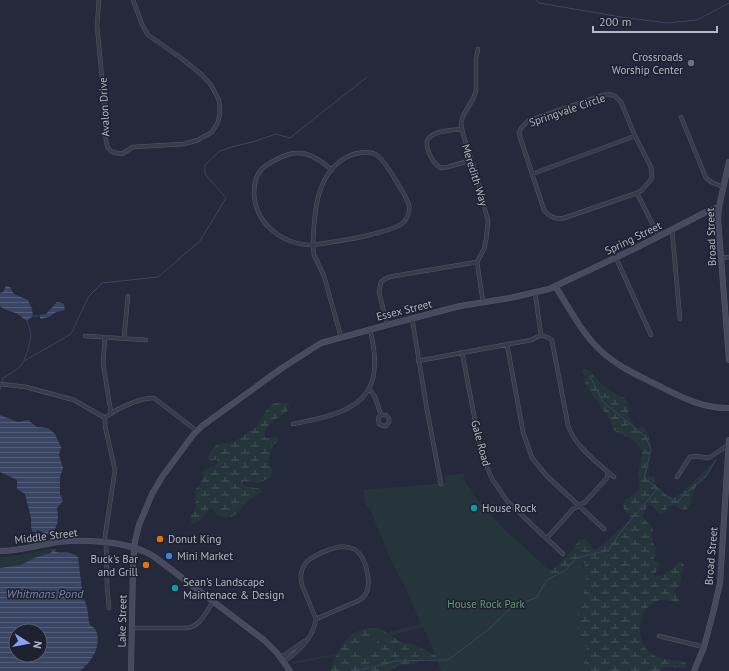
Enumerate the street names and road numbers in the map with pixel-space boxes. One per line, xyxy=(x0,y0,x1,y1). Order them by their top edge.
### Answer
street label: Avalon Drive xyxy=(95,77,113,137)
street label: Springvale Circle xyxy=(527,90,607,130)
street label: Meredith Way xyxy=(459,142,491,209)
street label: Broad Street xyxy=(703,207,719,266)
street label: Spring Street xyxy=(602,218,664,258)
street label: Essex Street xyxy=(375,296,434,324)
street label: Gale Road xyxy=(468,418,494,468)
street label: Middle Street xyxy=(14,525,79,547)
street label: Broad Street xyxy=(701,526,721,586)
street label: Lake Street xyxy=(115,594,129,647)

